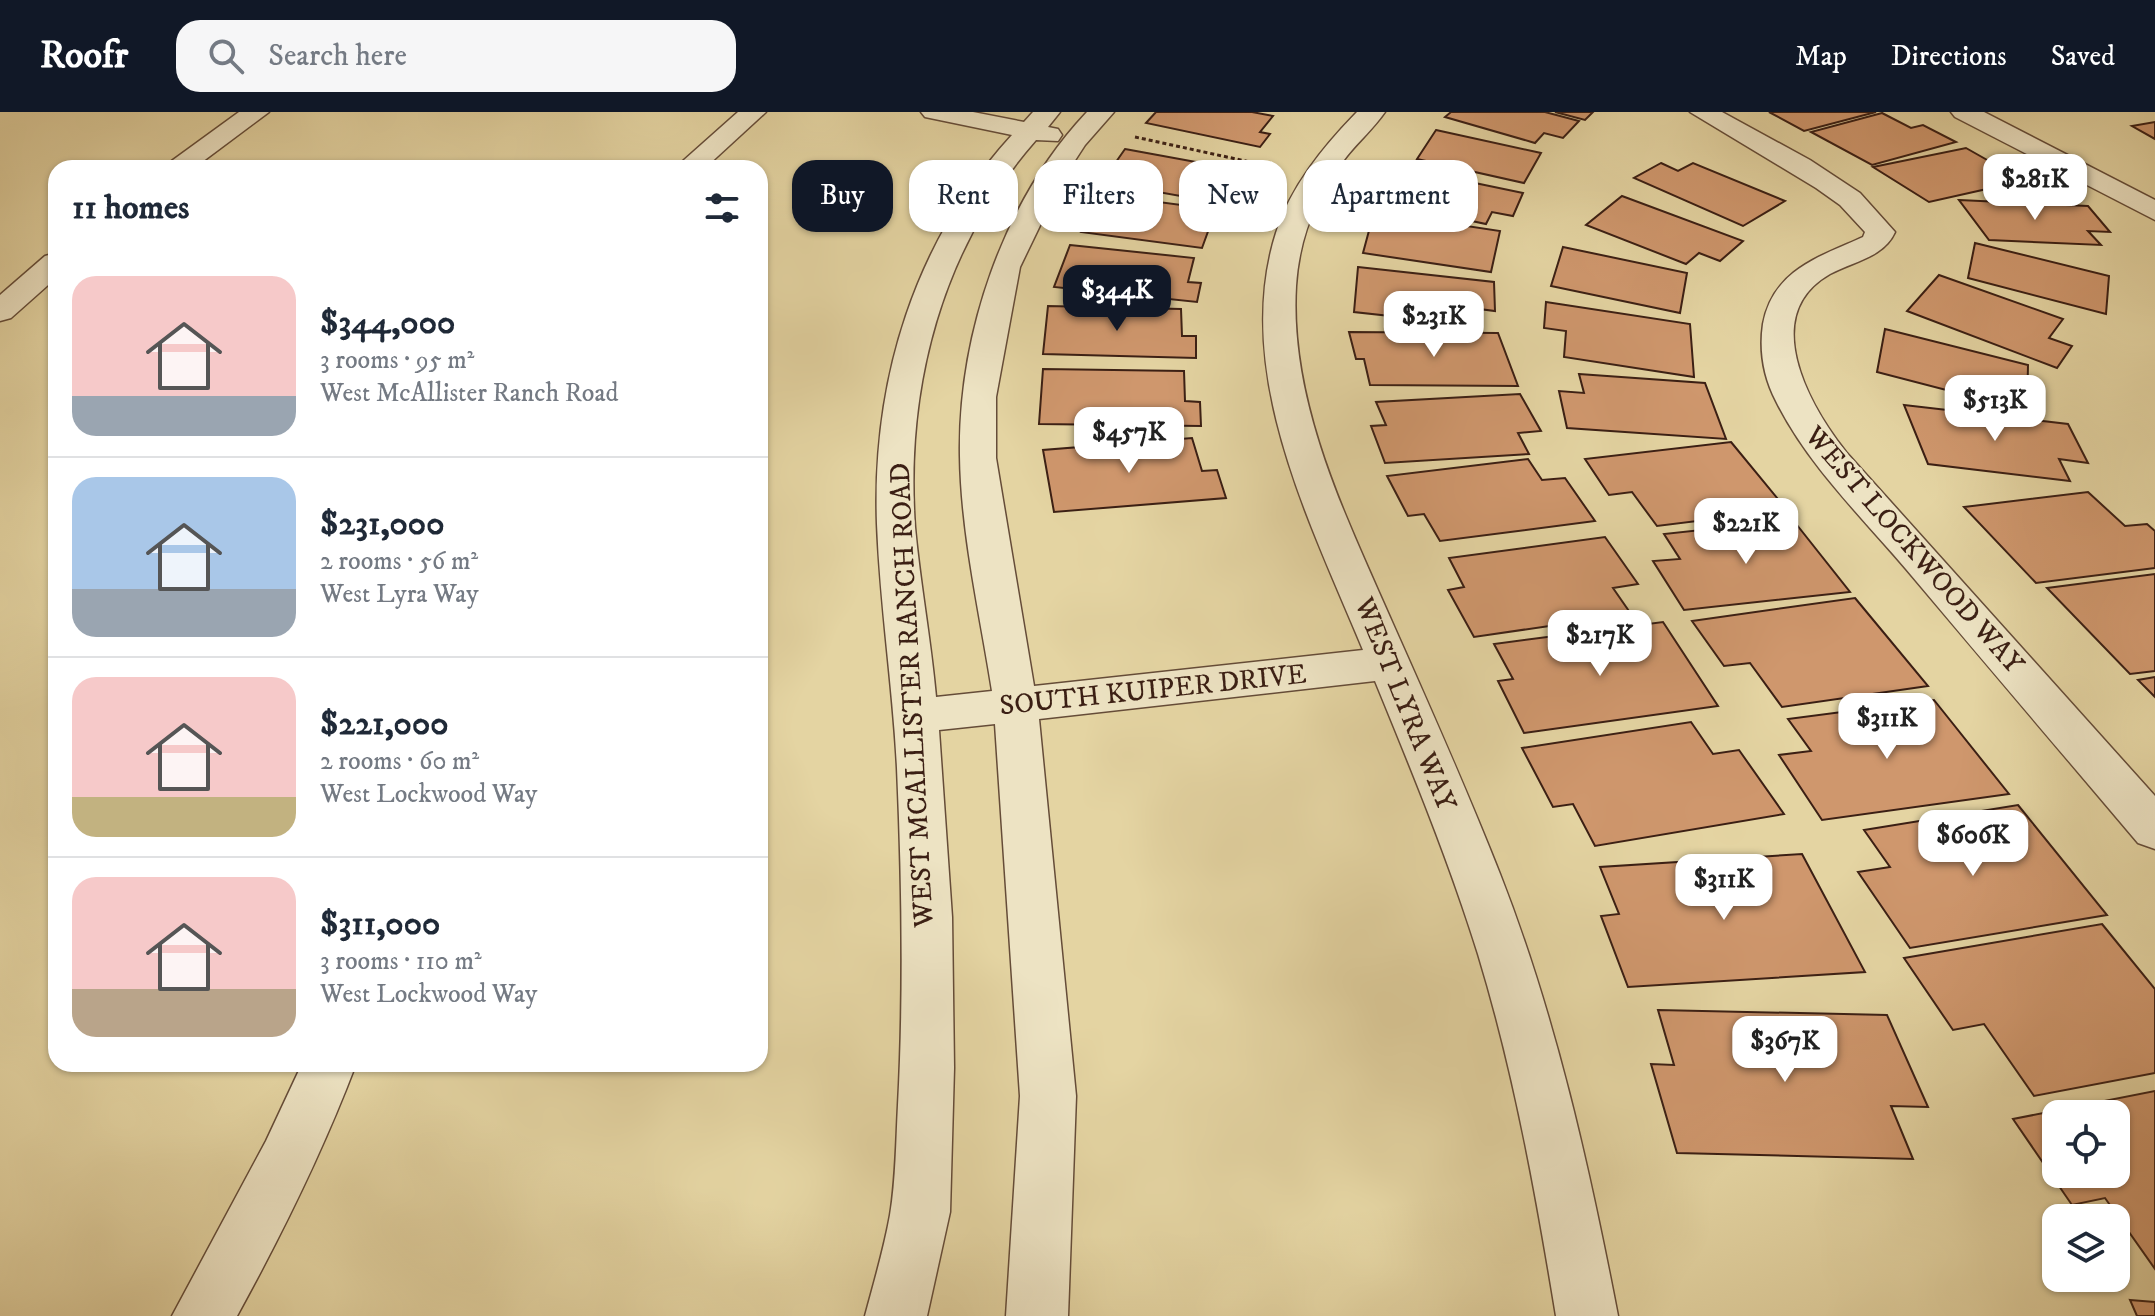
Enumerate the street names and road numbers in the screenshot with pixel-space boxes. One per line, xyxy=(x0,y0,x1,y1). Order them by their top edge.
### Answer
street label: WEST LOCKWOOD WAY xyxy=(1796,418,2031,681)
street label: WEST MCALLISTER RANCH ROAD xyxy=(882,462,942,929)
street label: WEST LYRA WAY xyxy=(1346,591,1464,816)
street label: SOUTH KUIPER DRIVE xyxy=(998,656,1308,724)

